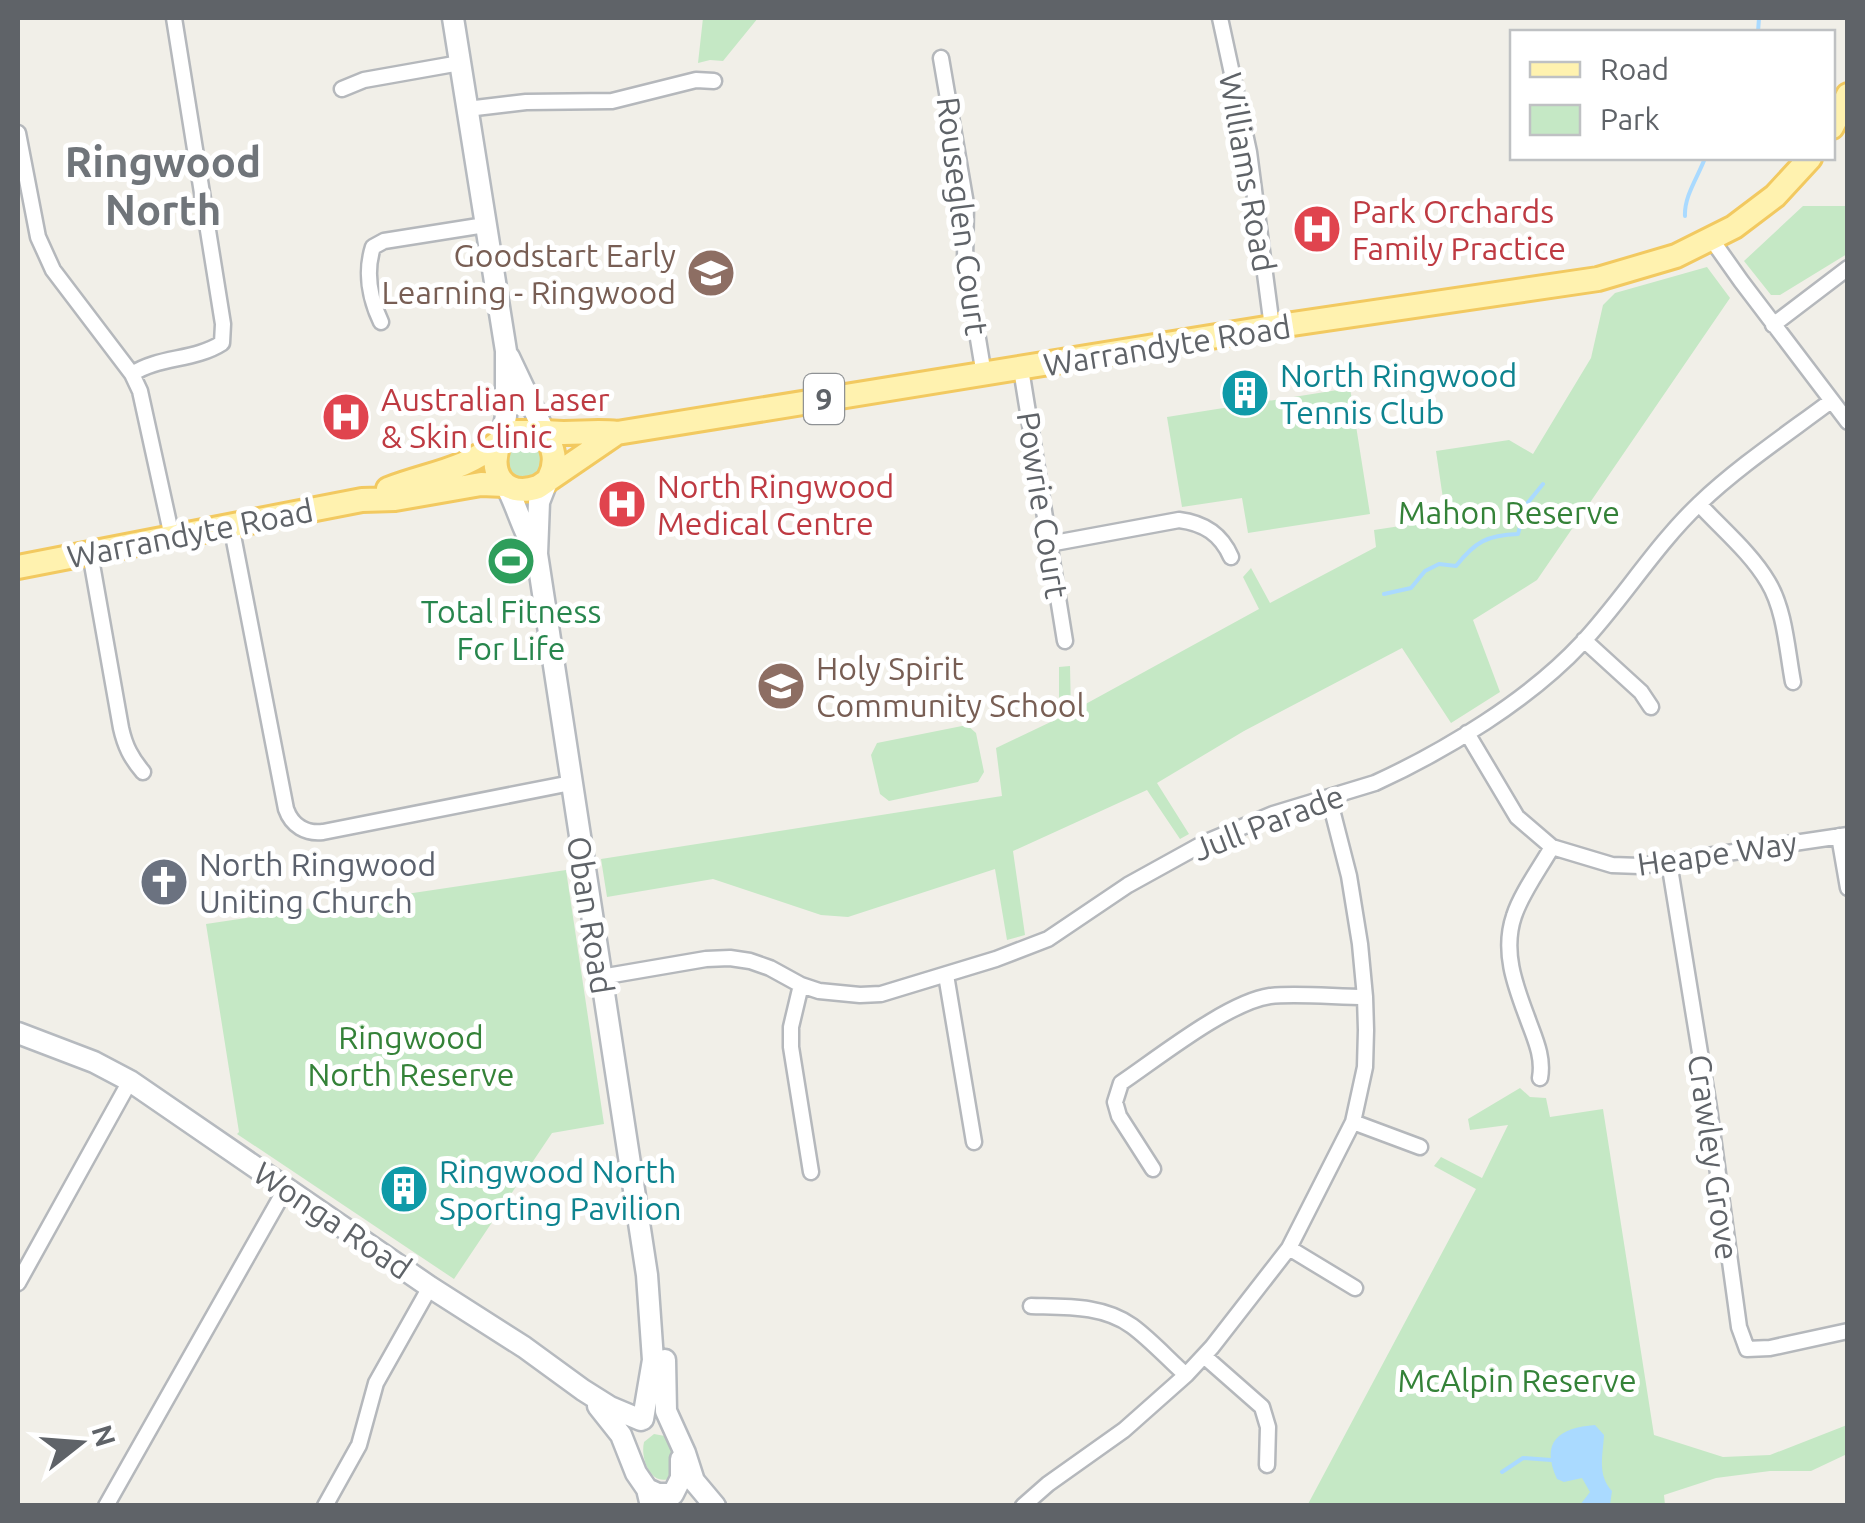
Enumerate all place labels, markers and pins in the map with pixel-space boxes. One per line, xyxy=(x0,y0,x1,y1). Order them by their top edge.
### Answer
place label: Park Orchards Family Practice xyxy=(1352,193,1566,266)
hospital icon: Park Orchards Family Practice xyxy=(1291,203,1343,255)
place label: Goodstart Early Learning - Ringwood xyxy=(382,237,676,310)
school or university icon: Goodstart Early Learning - Ringwood xyxy=(685,247,737,299)
place label: North Ringwood Tennis Club xyxy=(1280,357,1517,430)
building icon: North Ringwood Tennis Club xyxy=(1219,367,1271,419)
place label: Australian Laser & Skin Clinic xyxy=(381,381,610,454)
hospital icon: Australian Laser & Skin Clinic xyxy=(320,391,372,443)
place label: North Ringwood Medical Centre xyxy=(657,468,894,541)
hospital icon: North Ringwood Medical Centre xyxy=(596,478,648,530)
sports icon: Total Fitness For Life xyxy=(485,535,537,587)
place label: Total Fitness For Life xyxy=(421,593,601,666)
place label: Holy Spirit Community School xyxy=(816,650,1085,723)
school or university icon: Holy Spirit Community School xyxy=(755,660,807,712)
place label: North Ringwood Uniting Church xyxy=(199,846,436,919)
church icon: North Ringwood Uniting Church xyxy=(138,856,190,908)
place label: Ringwood North Sporting Pavilion xyxy=(439,1153,682,1226)
building icon: Ringwood North Sporting Pavilion xyxy=(378,1163,430,1215)

